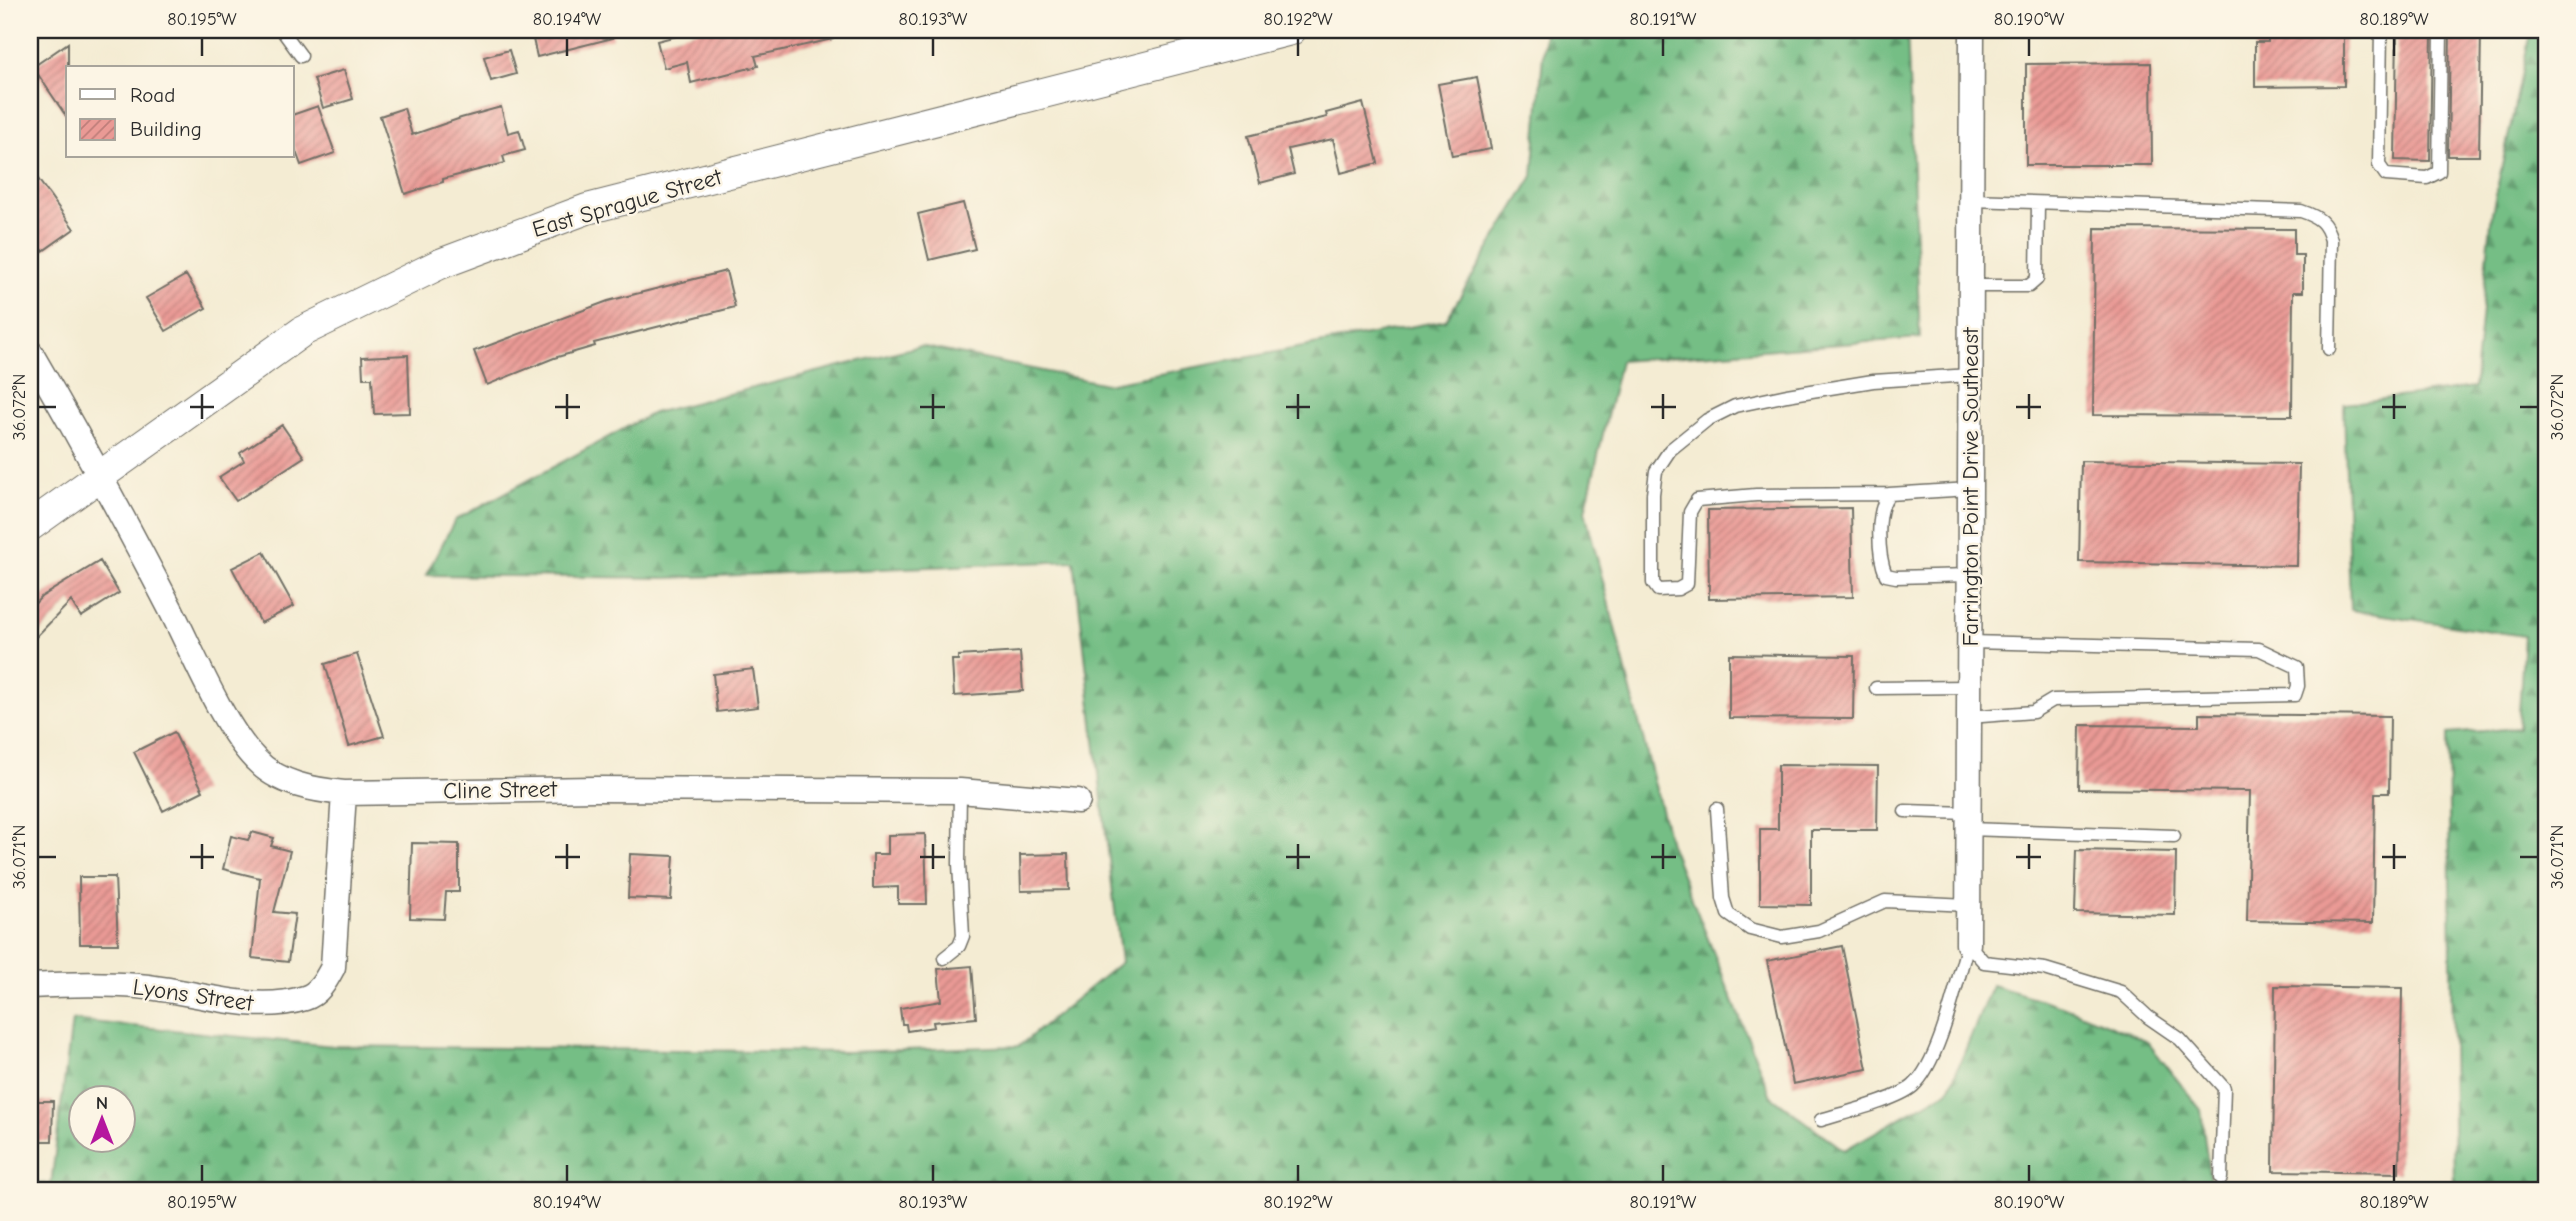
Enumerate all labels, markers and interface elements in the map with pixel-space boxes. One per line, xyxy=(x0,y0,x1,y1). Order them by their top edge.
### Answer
text: 80.195°W xyxy=(167,9,237,30)
text: 80.194°W xyxy=(533,9,602,30)
text: 80.193°W xyxy=(899,9,968,30)
text: 80.192°W xyxy=(1263,9,1333,30)
text: 80.191°W xyxy=(1630,9,1697,30)
text: 80.190°W xyxy=(1994,9,2065,30)
text: 80.189°W xyxy=(2360,9,2429,30)
legend xyxy=(66,66,294,158)
text: Road xyxy=(130,83,175,107)
text: Building xyxy=(130,117,202,141)
street label: East Sprague Street xyxy=(529,163,726,243)
street label: Farrington Point Drive Southeast xyxy=(1957,326,1984,647)
text: 36.072°N xyxy=(9,374,30,440)
text: 36.072°N xyxy=(2547,374,2568,440)
street label: Cline Street xyxy=(443,775,559,804)
text: 36.071°N xyxy=(9,825,30,889)
text: 36.071°N xyxy=(2547,825,2568,889)
street label: Lyons Street xyxy=(131,973,256,1017)
north arrow xyxy=(66,1084,136,1154)
text: N xyxy=(96,1092,108,1114)
text: 80.195°W xyxy=(167,1192,237,1213)
text: 80.194°W xyxy=(533,1192,602,1213)
text: 80.193°W xyxy=(899,1192,968,1213)
text: 80.192°W xyxy=(1263,1192,1333,1213)
text: 80.191°W xyxy=(1630,1192,1697,1213)
text: 80.190°W xyxy=(1994,1192,2065,1213)
text: 80.189°W xyxy=(2360,1192,2429,1213)

